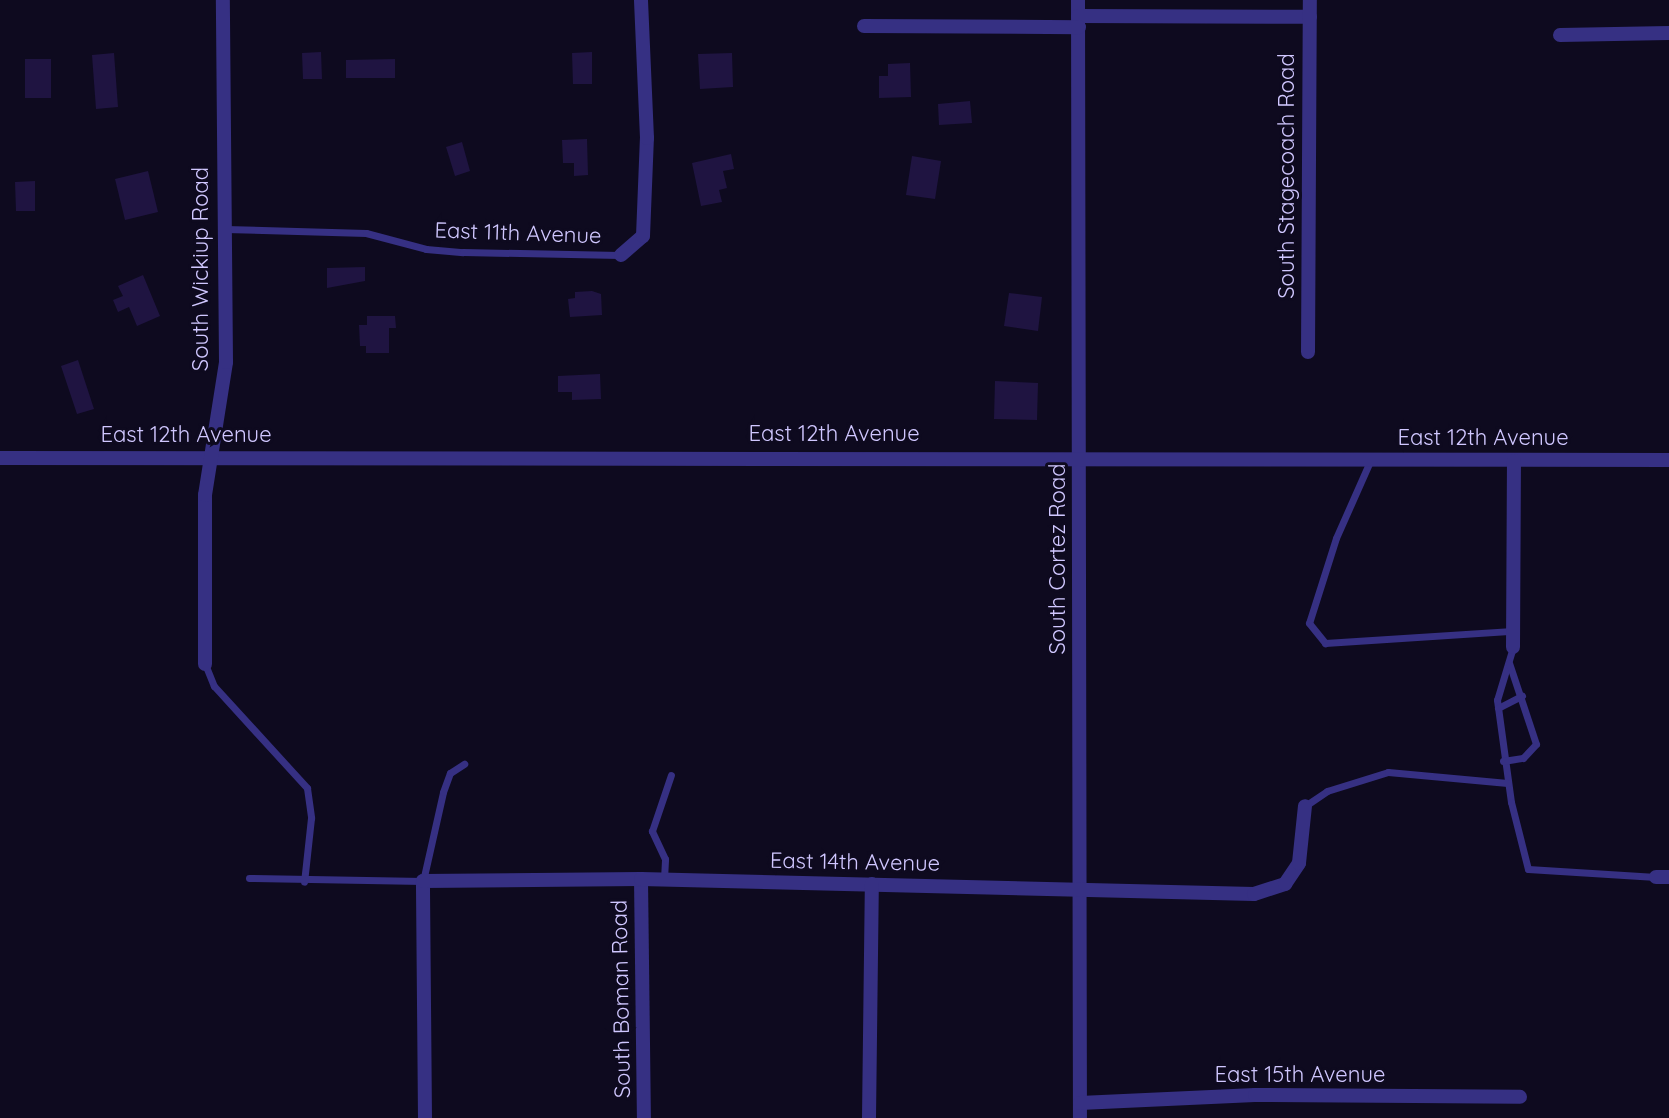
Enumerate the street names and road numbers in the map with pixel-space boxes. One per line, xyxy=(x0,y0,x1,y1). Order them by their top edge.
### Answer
street label: South Stagecoach Road xyxy=(1274,53,1300,299)
street label: South Wickiup Road xyxy=(188,167,214,371)
street label: East 11th Avenue xyxy=(434,217,602,249)
street label: East 12th Avenue xyxy=(748,421,920,447)
street label: East 12th Avenue xyxy=(100,422,272,448)
street label: East 12th Avenue xyxy=(1397,425,1569,451)
street label: South Cortez Road xyxy=(1045,463,1071,655)
street label: East 14th Avenue xyxy=(770,847,940,877)
street label: South Boman Road xyxy=(606,900,636,1098)
street label: East 15th Avenue xyxy=(1215,1062,1385,1088)

